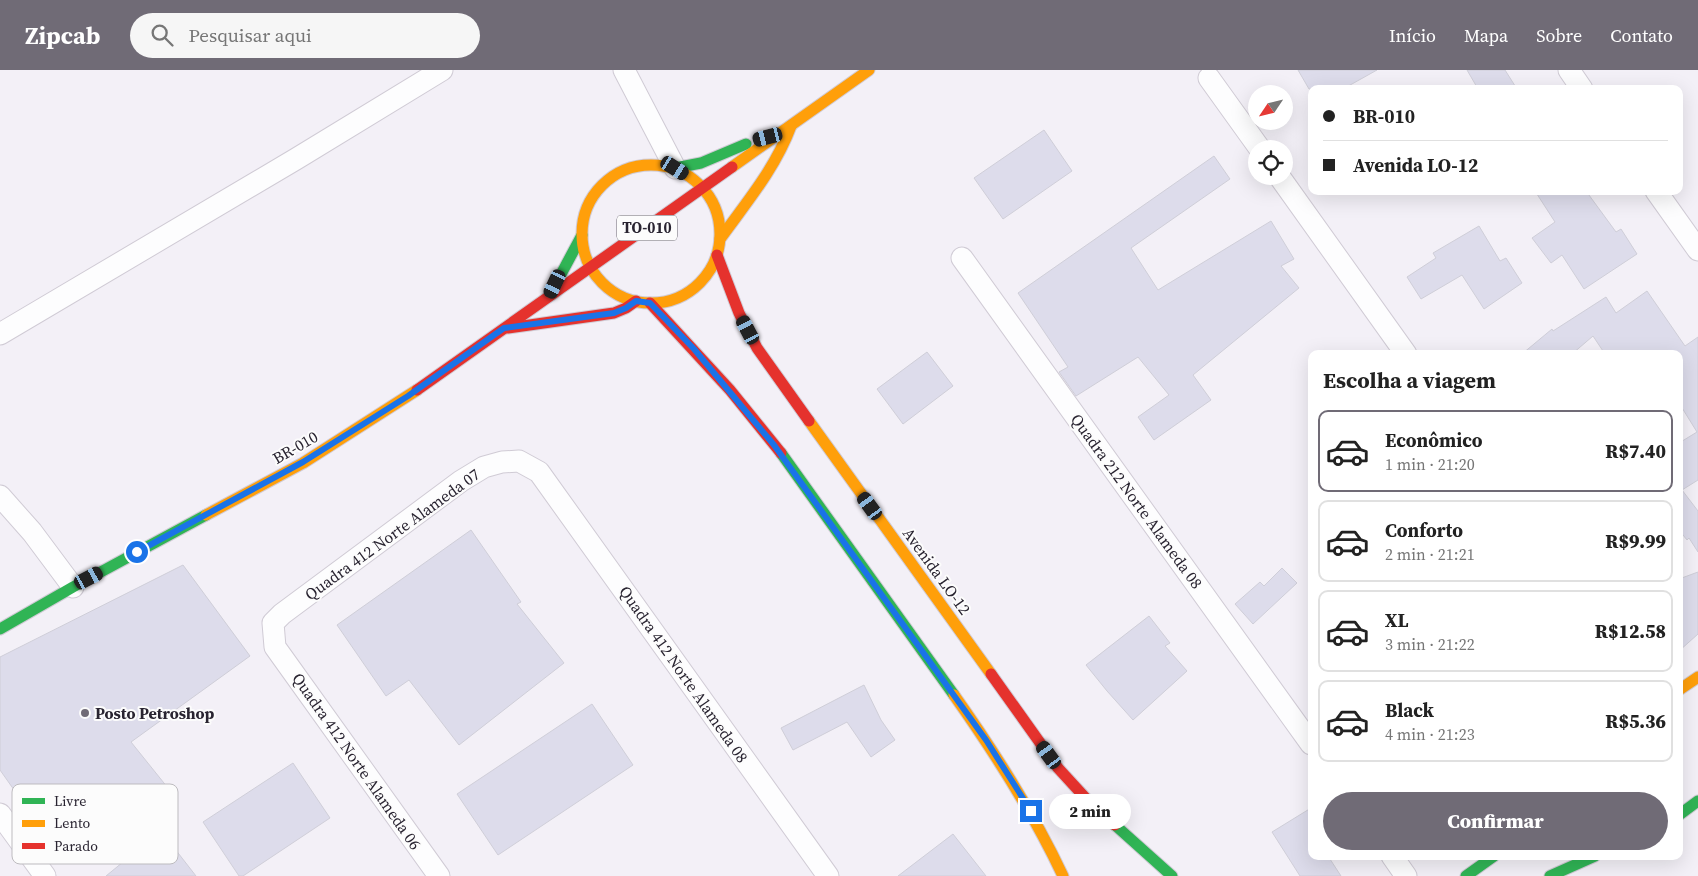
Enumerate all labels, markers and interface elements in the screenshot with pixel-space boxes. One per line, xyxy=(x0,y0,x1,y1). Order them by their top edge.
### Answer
search box xyxy=(130,13,480,58)
text: Zipcab xyxy=(25,19,100,52)
icon: search xyxy=(148,21,176,49)
text: Pesquisar aqui xyxy=(188,22,312,48)
text: Início xyxy=(1389,23,1436,48)
text: Mapa xyxy=(1464,23,1508,48)
text: Sobre xyxy=(1536,23,1582,48)
text: Contato xyxy=(1610,23,1673,48)
north arrow xyxy=(1248,85,1292,130)
map controls xyxy=(1248,85,1293,185)
text: BR-010 xyxy=(1353,103,1415,129)
car xyxy=(751,126,784,148)
button: locate xyxy=(1248,140,1293,185)
text: Avenida LO-12 xyxy=(1353,152,1478,178)
car xyxy=(658,154,691,182)
road number: TO-010 xyxy=(617,216,677,240)
car xyxy=(541,267,568,301)
car xyxy=(734,313,761,347)
text: Escolha a viagem xyxy=(1323,365,1496,395)
street label: Quadra 212 Norte Alameda 08 xyxy=(1066,409,1208,593)
street label: BR-010 xyxy=(268,425,322,469)
text: Econômico xyxy=(1385,427,1483,453)
icon: car xyxy=(1325,429,1370,474)
text: R$7.40 xyxy=(1605,438,1666,464)
text: 1 min · 21:20 xyxy=(1385,453,1475,475)
street label: Quadra 412 Norte Alameda 07 xyxy=(300,463,484,605)
car xyxy=(855,489,884,523)
text: Conforto xyxy=(1385,517,1463,543)
icon: car xyxy=(1325,519,1370,564)
street label: Avenida LO-12 xyxy=(898,523,976,619)
text: R$9.99 xyxy=(1605,528,1666,554)
route start xyxy=(126,541,148,563)
text: 2 min · 21:21 xyxy=(1385,543,1475,565)
car xyxy=(72,564,105,592)
street label: Quadra 412 Norte Alameda 08 xyxy=(614,581,754,767)
text: XL xyxy=(1385,607,1408,633)
icon: car xyxy=(1325,609,1370,654)
text: R$12.58 xyxy=(1595,618,1666,644)
text: 3 min · 21:22 xyxy=(1385,633,1475,655)
street label: Quadra 412 Norte Alameda 06 xyxy=(287,668,427,854)
text: Black xyxy=(1385,697,1434,723)
icon: car xyxy=(1325,699,1370,744)
place label: Posto Petroshop xyxy=(95,702,214,724)
marker: Posto Petroshop xyxy=(79,707,91,719)
text: R$5.36 xyxy=(1605,708,1666,734)
text: 4 min · 21:23 xyxy=(1385,723,1475,745)
car xyxy=(1034,738,1063,772)
legend xyxy=(12,784,178,864)
text: Livre xyxy=(54,791,86,811)
button: Confirmar xyxy=(1323,792,1668,850)
callout: 2 min xyxy=(1048,794,1131,828)
route end xyxy=(1020,800,1042,822)
text: 2 min xyxy=(1069,800,1111,822)
text: Lento xyxy=(54,813,90,833)
text: Parado xyxy=(54,836,98,856)

